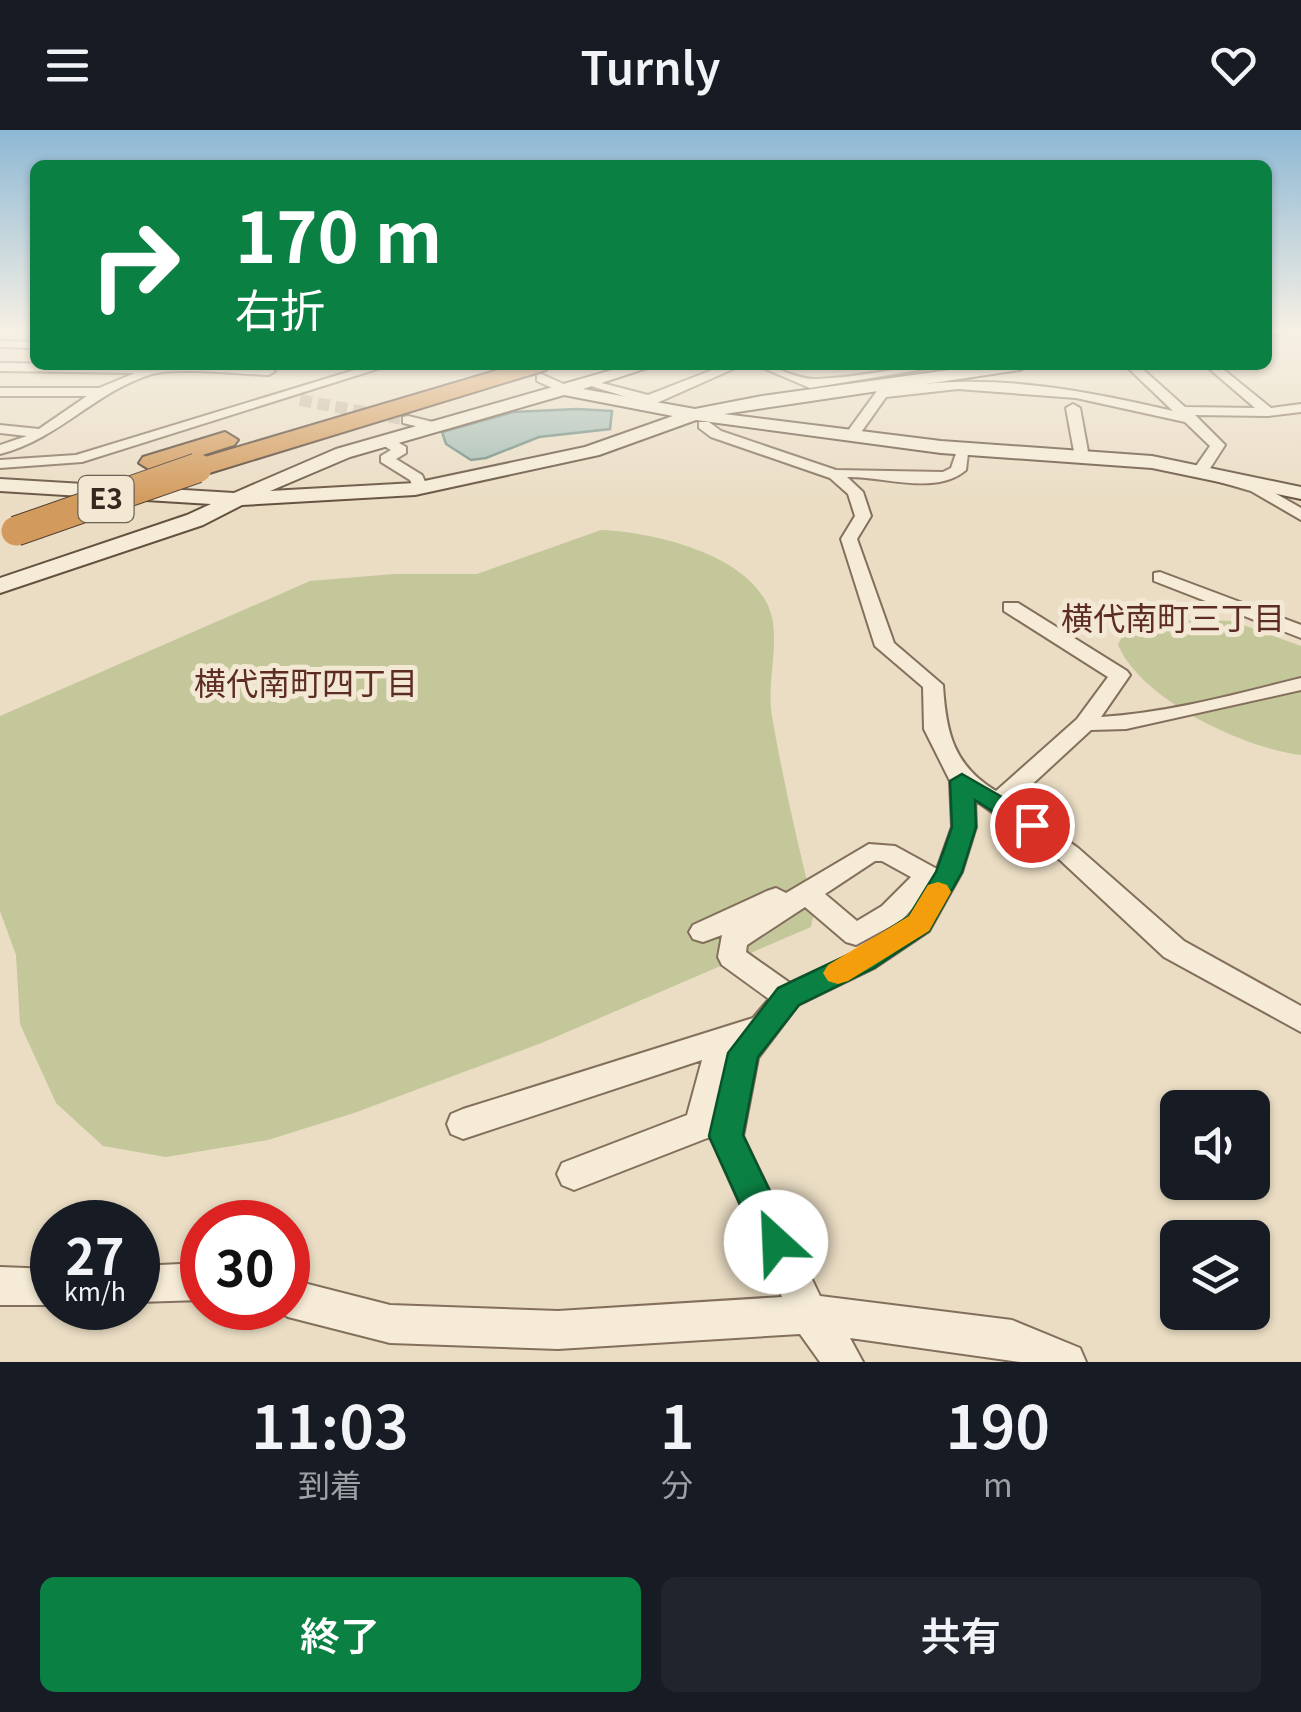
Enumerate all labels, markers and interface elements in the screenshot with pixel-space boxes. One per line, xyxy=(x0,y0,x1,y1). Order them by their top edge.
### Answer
text: Turnly xyxy=(580,33,721,98)
icon: menu xyxy=(40,38,95,93)
icon: heart xyxy=(1206,38,1261,93)
text: 170 m xyxy=(235,182,442,283)
icon: right xyxy=(70,200,200,330)
text: 右折 xyxy=(235,275,325,340)
road number: E3 xyxy=(78,476,134,522)
district label: 横代南町三丁目 xyxy=(1061,593,1285,639)
district label: 横代南町四丁目 xyxy=(194,658,418,704)
pin xyxy=(990,783,1075,868)
icon: arrive xyxy=(1005,798,1060,853)
map controls xyxy=(1160,1090,1270,1330)
button: sound xyxy=(1160,1090,1270,1200)
position arrow xyxy=(724,1190,828,1294)
speed limit sign: 30 xyxy=(180,1200,310,1330)
text: 27 xyxy=(66,1217,125,1289)
button: layers xyxy=(1160,1220,1270,1330)
text: km/h xyxy=(64,1272,126,1308)
text: 11:03 xyxy=(251,1379,409,1466)
text: 1 xyxy=(660,1379,695,1466)
text: 190 xyxy=(946,1379,1050,1466)
text: 到着 xyxy=(298,1460,362,1506)
text: 分 xyxy=(661,1460,693,1506)
text: m xyxy=(983,1460,1013,1506)
button: 終了 xyxy=(40,1577,641,1692)
button: 共有 xyxy=(661,1577,1261,1692)

